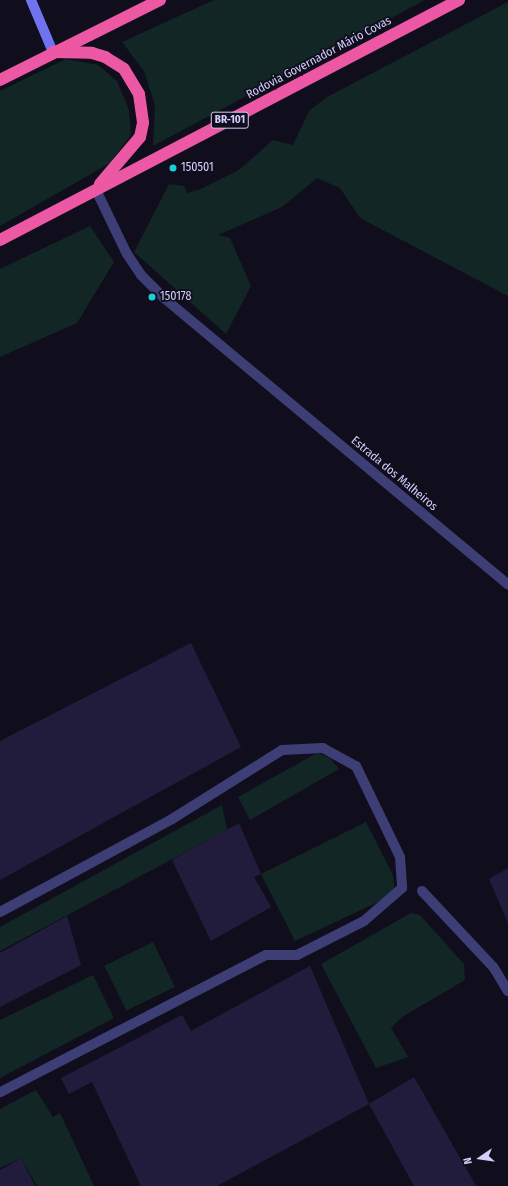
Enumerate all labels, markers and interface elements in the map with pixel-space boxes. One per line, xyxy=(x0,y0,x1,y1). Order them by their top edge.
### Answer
street label: Rodovia Governador Mário Covas xyxy=(244,14,394,102)
road number: BR-101 xyxy=(210,111,250,129)
place label: 150501 xyxy=(181,161,214,175)
marker: 150501 xyxy=(168,163,178,173)
place label: 150178 xyxy=(160,290,191,304)
marker: 150178 xyxy=(147,292,157,302)
street label: Estrada dos Malheiros xyxy=(348,434,440,514)
north arrow xyxy=(460,1138,500,1178)
text: N xyxy=(461,1156,475,1165)

